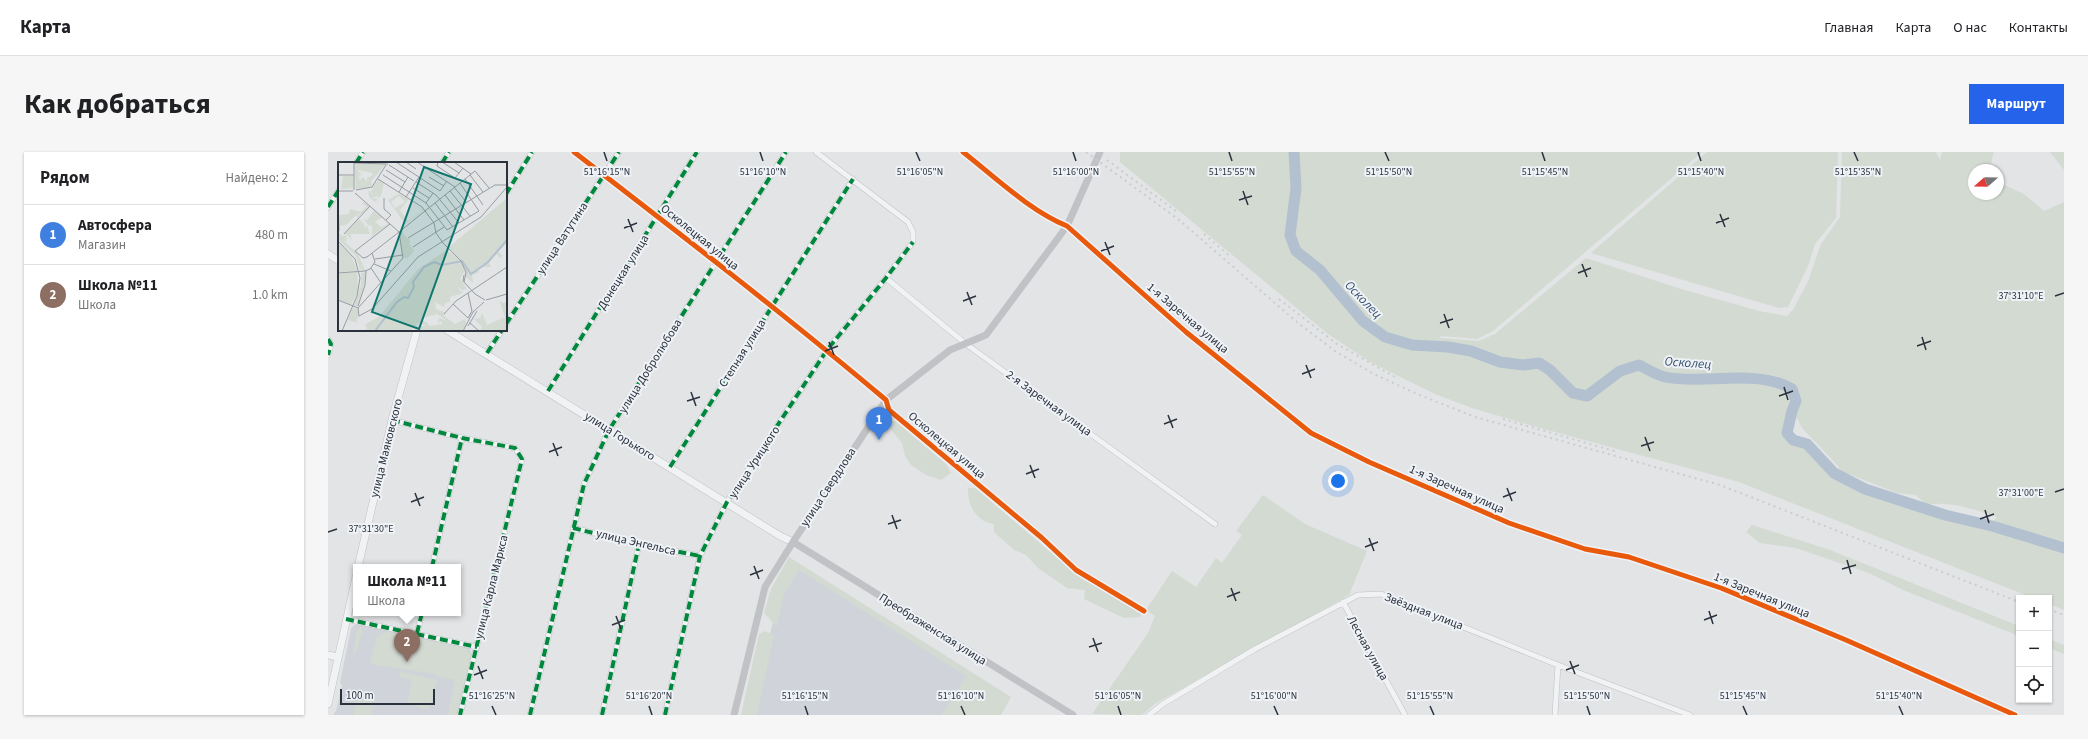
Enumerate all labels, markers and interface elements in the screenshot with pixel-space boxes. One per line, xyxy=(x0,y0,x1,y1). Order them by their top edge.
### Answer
text: Карта xyxy=(20,14,71,41)
text: Главная xyxy=(1824,18,1873,38)
text: Карта xyxy=(1895,18,1931,38)
text: О нас xyxy=(1953,18,1987,38)
text: Контакты xyxy=(2009,18,2068,38)
text: Как добраться xyxy=(24,84,211,124)
button: Маршрут xyxy=(1969,84,2064,124)
inset map xyxy=(338,162,507,331)
north arrow xyxy=(1968,164,2004,200)
text: 51°16'15"N xyxy=(584,165,630,179)
text: 51°16'10"N xyxy=(740,165,786,179)
text: 51°16'05"N xyxy=(897,165,943,179)
text: 51°16'00"N xyxy=(1053,165,1099,179)
text: 51°15'55"N xyxy=(1209,165,1255,179)
text: 51°15'50"N xyxy=(1366,165,1412,179)
text: 51°15'45"N xyxy=(1522,165,1568,179)
text: 51°15'40"N xyxy=(1678,165,1724,179)
text: 51°15'35"N xyxy=(1835,165,1881,179)
text: Рядом xyxy=(40,166,90,190)
text: Найдено: 2 xyxy=(226,169,288,187)
street label: улица Ватутина xyxy=(533,199,592,278)
street label: Осколецкая улица xyxy=(657,200,743,274)
text: Автосфера xyxy=(78,215,152,236)
text: 1 xyxy=(50,226,56,244)
text: 480 m xyxy=(255,226,288,244)
street label: Донецкая улица xyxy=(594,231,653,313)
text: Магазин xyxy=(78,236,126,254)
text: Школа №11 xyxy=(78,275,158,296)
water label: Осколец xyxy=(1341,277,1386,323)
street label: 1-я Заречная улица xyxy=(1143,279,1232,358)
text: 2 xyxy=(50,286,56,304)
text: 1.0 km xyxy=(252,286,288,304)
text: 37°31'10"E xyxy=(1998,289,2044,303)
text: Школа xyxy=(78,296,116,314)
street label: улица Добролюбова xyxy=(615,316,686,417)
street label: Степная улица xyxy=(715,316,770,391)
water label: Осколец xyxy=(1664,352,1712,374)
street label: 2-я Заречная улица xyxy=(1002,366,1095,440)
street label: улица Маяковского xyxy=(366,397,407,500)
pin: 1 xyxy=(866,407,892,440)
street label: улица Горького xyxy=(581,408,658,465)
street label: Осколецкая улица xyxy=(904,408,989,483)
street label: улица Урицкого xyxy=(725,423,784,502)
street label: улица Свердлова xyxy=(796,444,860,530)
street label: 1-я Заречная улица xyxy=(1407,461,1507,518)
your location xyxy=(1328,471,1348,491)
text: 37°31'00"E xyxy=(1998,486,2044,500)
text: 37°31'30"E xyxy=(348,522,394,536)
street label: улица Энгельса xyxy=(594,525,678,560)
street label: улица Карла Маркса xyxy=(470,533,513,641)
popup xyxy=(353,564,461,616)
street label: 1-я Заречная улица xyxy=(1711,568,1812,623)
text: Школа №11 xyxy=(367,571,447,592)
street label: Преображенская улица xyxy=(876,589,990,670)
street label: Звёздная улица xyxy=(1382,589,1466,634)
text: Школа xyxy=(367,592,405,610)
map controls xyxy=(2016,595,2052,703)
button: + xyxy=(2016,595,2052,631)
street label: Лесная улица xyxy=(1343,613,1392,684)
pin: 2 xyxy=(394,629,420,662)
button: − xyxy=(2016,631,2052,667)
button: locate xyxy=(2016,667,2052,703)
scale bar xyxy=(340,687,435,706)
text: 100 m xyxy=(346,688,374,703)
text: 51°16'25"N xyxy=(469,689,515,703)
text: 51°16'20"N xyxy=(626,689,672,703)
text: 51°16'15"N xyxy=(782,689,828,703)
text: 51°16'10"N xyxy=(938,689,984,703)
text: 51°16'05"N xyxy=(1095,689,1141,703)
text: 51°16'00"N xyxy=(1251,689,1297,703)
text: 51°15'55"N xyxy=(1407,689,1453,703)
text: 51°15'50"N xyxy=(1564,689,1610,703)
text: 51°15'45"N xyxy=(1720,689,1766,703)
text: 51°15'40"N xyxy=(1876,689,1922,703)

